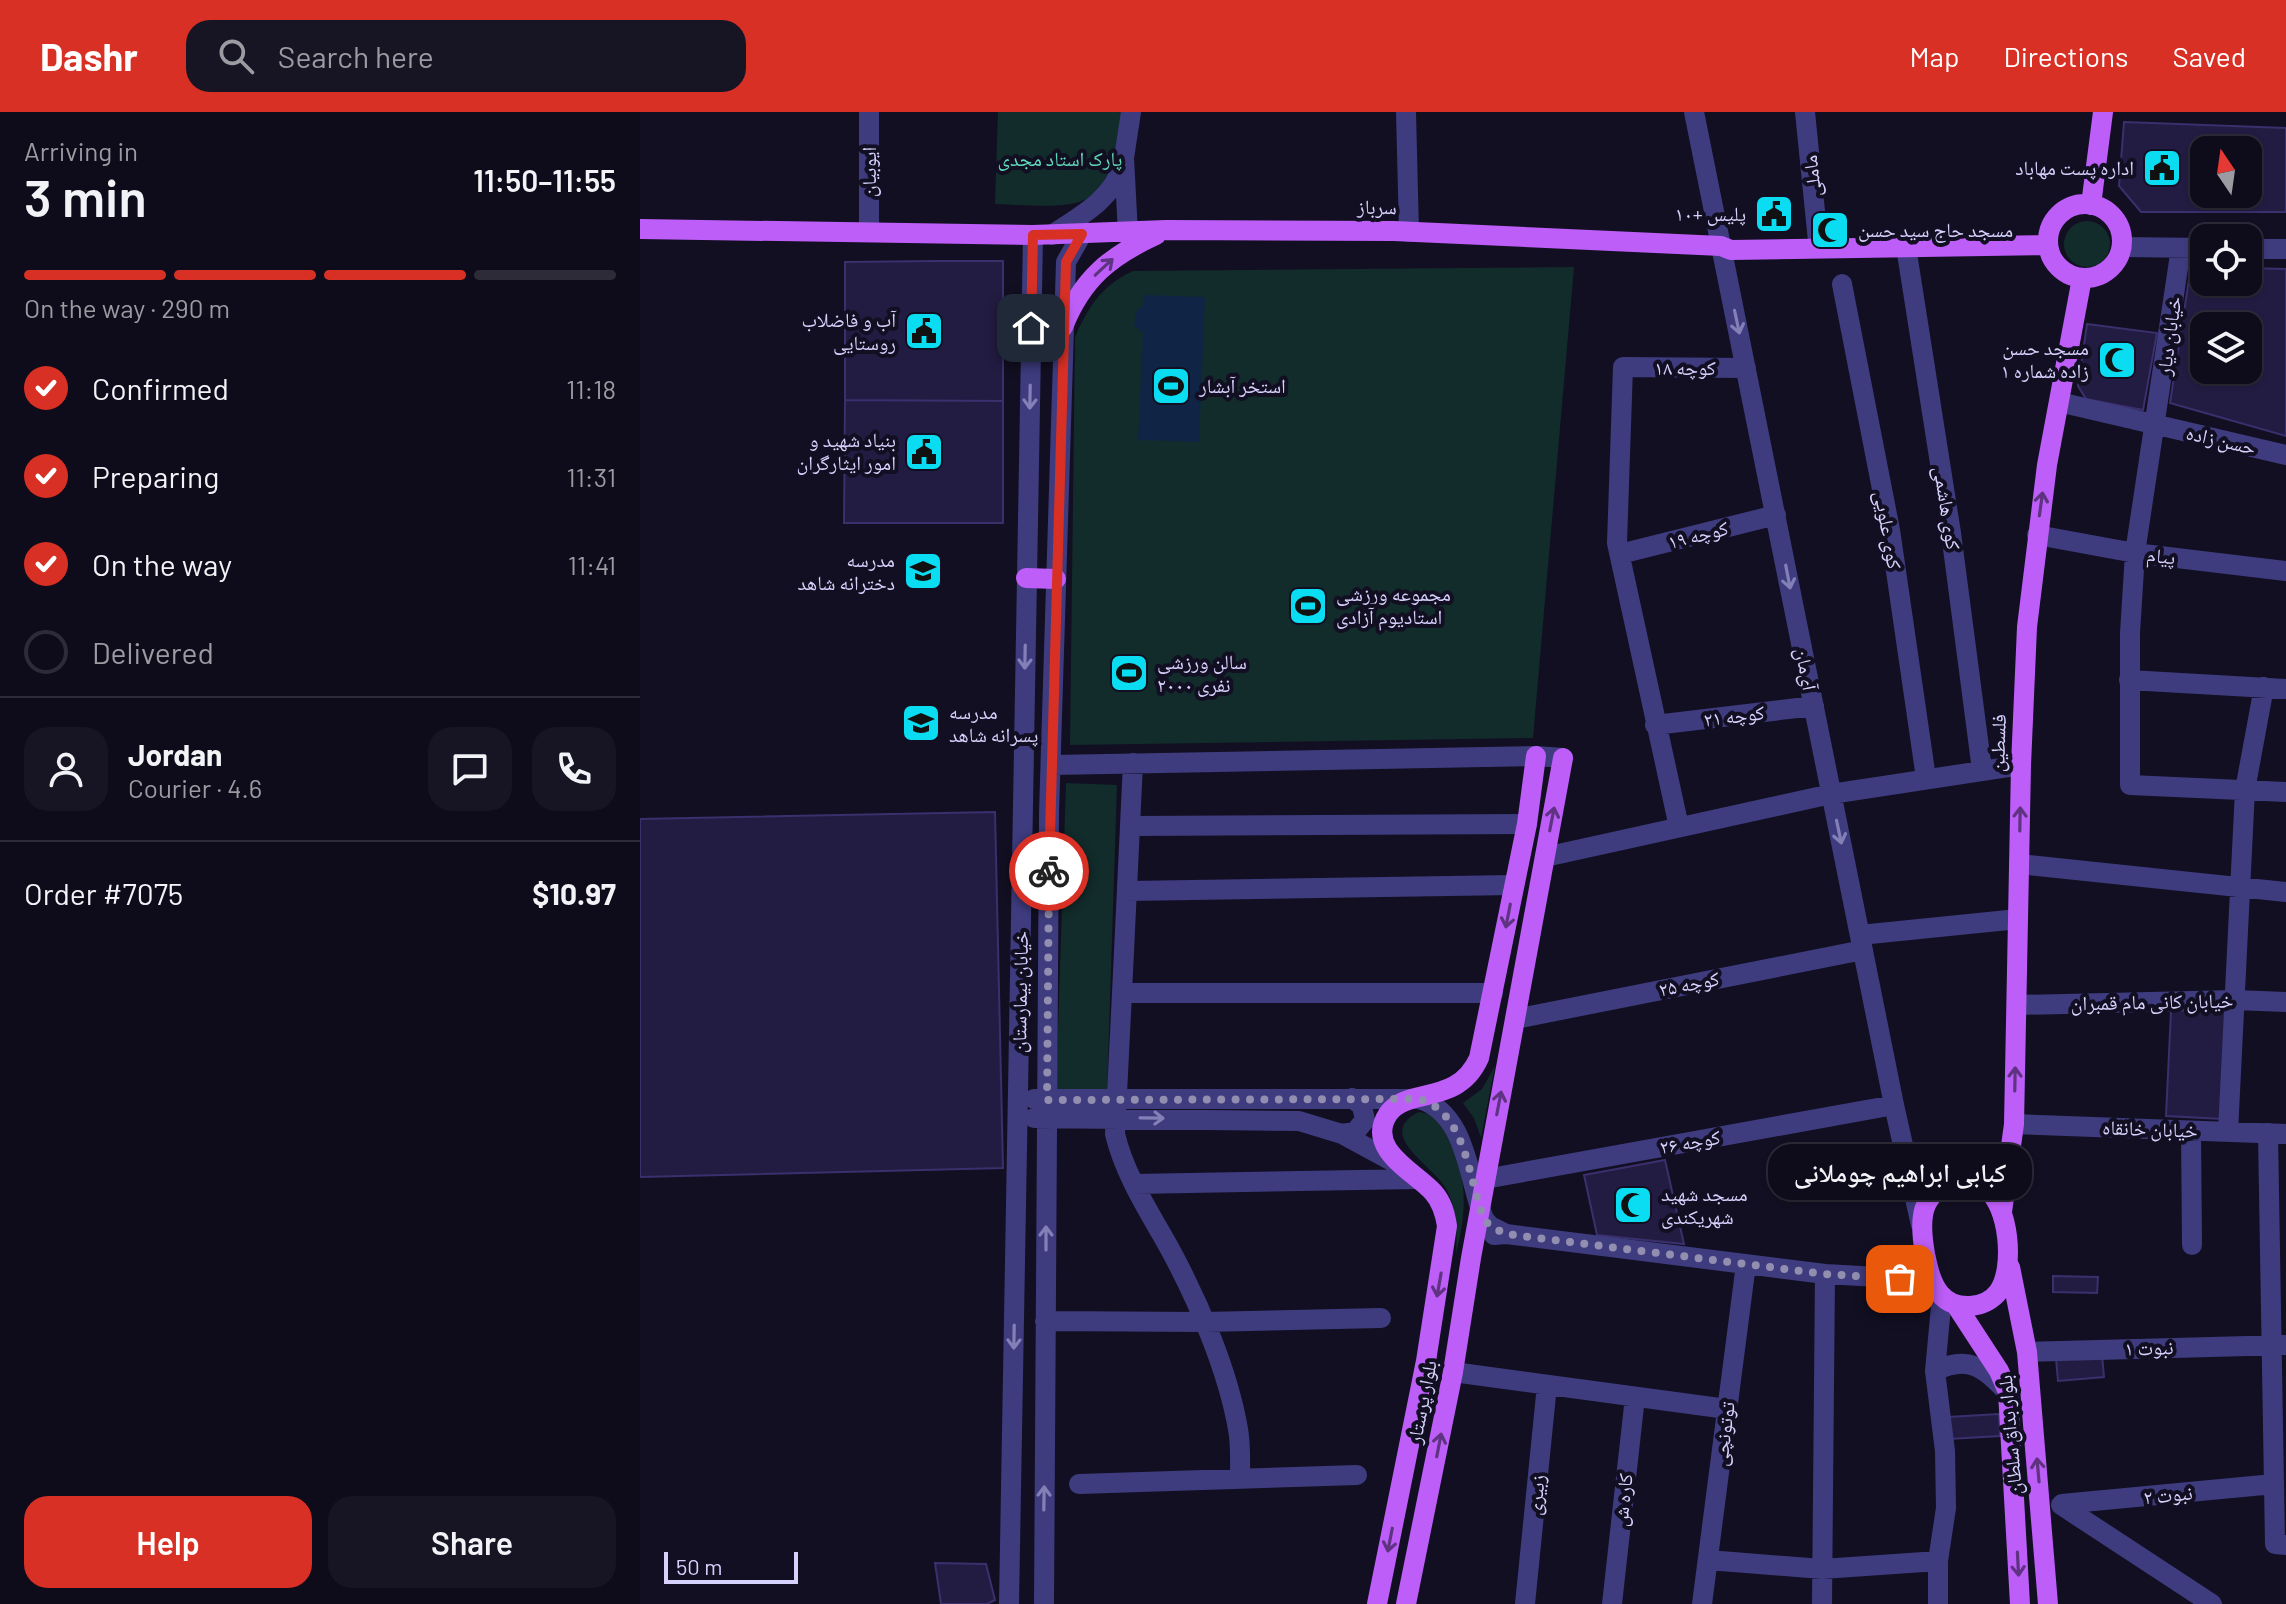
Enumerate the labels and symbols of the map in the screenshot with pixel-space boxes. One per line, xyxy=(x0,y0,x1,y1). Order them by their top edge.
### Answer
north arrow xyxy=(2190,136,2262,208)
park label: پارک استاد مجدی xyxy=(998,146,1123,171)
street label: ایوبیان xyxy=(856,147,881,197)
public building icon: اداره پست مهاباد xyxy=(2141,147,2183,189)
street label: ماملی xyxy=(1797,154,1826,198)
place label: اداره پست مهاباد xyxy=(2015,155,2134,180)
public building icon: پلیس +۱۰ xyxy=(1753,193,1795,235)
street label: سرباز xyxy=(1356,194,1397,219)
place label: پلیس +۱۰ xyxy=(1675,201,1746,226)
mosque icon: مسجد حاج سید حسن xyxy=(1809,209,1851,251)
place label: مسجد حاج سید حسن xyxy=(1858,217,2013,243)
one-way arrow xyxy=(1093,259,1113,277)
pin xyxy=(997,294,1065,362)
street label: خیابان دیار xyxy=(2150,295,2186,378)
place label: آب و فاضلاب روستایی xyxy=(802,307,897,355)
one-way arrow xyxy=(1730,309,1745,335)
public building icon: آب و فاضلاب روستایی xyxy=(903,310,945,352)
place label: مسجد حسن زاده شماره ۱ xyxy=(2001,335,2089,382)
mosque icon: مسجد حسن زاده شماره ۱ xyxy=(2096,339,2138,381)
street label: کوچه ۱۸ xyxy=(1654,355,1716,380)
sports icon: استخر آبشار xyxy=(1150,365,1192,407)
place label: استخر آبشار xyxy=(1198,373,1286,398)
one-way arrow xyxy=(1022,383,1037,410)
street label: حسن زاده xyxy=(2184,419,2259,460)
place label: بنیاد شهید و امور ایثارگران xyxy=(797,427,896,475)
public building icon: بنیاد شهید و امور ایثارگران xyxy=(903,431,945,473)
street label: کوی هاشمی xyxy=(1929,464,1966,552)
street label: کوی علویی xyxy=(1869,489,1908,571)
one-way arrow xyxy=(2034,492,2049,517)
street label: کوچه ۱۹ xyxy=(1665,515,1731,554)
street label: پیام xyxy=(2145,541,2177,572)
place label: مدرسه دخترانه شاهد xyxy=(798,547,895,594)
school or university icon: مدرسه دخترانه شاهد xyxy=(902,550,944,592)
one-way arrow xyxy=(1781,564,1796,589)
place label: مجموعه ورزشی استادیوم آزادی xyxy=(1336,581,1451,631)
sports icon: مجموعه ورزشی استادیوم آزادی xyxy=(1287,585,1329,627)
one-way arrow xyxy=(1017,643,1033,670)
street label: آی‌مان xyxy=(1790,645,1823,693)
place label: سالن ورزشی ۲۰۰۰ نفری xyxy=(1157,649,1247,697)
sports icon: سالن ورزشی ۲۰۰۰ نفری xyxy=(1108,652,1150,694)
place label: مدرسه پسرانه شاهد xyxy=(949,699,1038,747)
street label: کوچه ۲۱ xyxy=(1702,699,1766,731)
school or university icon: مدرسه پسرانه شاهد xyxy=(900,702,942,744)
street label: فلسطین xyxy=(1984,714,2011,772)
one-way arrow xyxy=(2012,806,2028,833)
one-way arrow xyxy=(1545,807,1560,833)
one-way arrow xyxy=(1832,819,1847,844)
courier xyxy=(1009,831,1089,911)
one-way arrow xyxy=(1500,903,1515,928)
street label: خیابان بیمارستان xyxy=(1006,930,1033,1053)
street label: کوچه ۲۵ xyxy=(1656,965,1721,1001)
street label: خیابان کانی مام قمبران xyxy=(2070,988,2234,1017)
one-way arrow xyxy=(2008,1066,2023,1093)
one-way arrow xyxy=(1493,1090,1508,1116)
one-way arrow xyxy=(1138,1110,1165,1126)
street label: خیابان خانقاه xyxy=(2102,1114,2198,1143)
street label: کوچه ۲۶ xyxy=(1658,1124,1722,1159)
callout: کبابی ابراهیم چوملانی xyxy=(1768,1143,2032,1199)
place label: مسجد شهید شهریکندی xyxy=(1661,1181,1748,1229)
mosque icon: مسجد شهید شهریکندی xyxy=(1612,1184,1654,1226)
one-way arrow xyxy=(1038,1225,1054,1252)
pin xyxy=(1866,1245,1934,1313)
one-way arrow xyxy=(1430,1272,1445,1297)
one-way arrow xyxy=(1006,1323,1021,1350)
street label: نبوت ۱ xyxy=(2124,1334,2174,1360)
street label: بلوار پرستار xyxy=(1401,1358,1442,1447)
street label: بلوار بداق سلطان xyxy=(1992,1374,2027,1496)
street label: توتونچی xyxy=(1707,1400,1740,1468)
one-way arrow xyxy=(1432,1433,1447,1459)
one-way arrow xyxy=(2030,1457,2045,1484)
street label: کاره ش xyxy=(1607,1472,1638,1528)
street label: زبیری xyxy=(1521,1473,1550,1517)
street label: نبوت ۲ xyxy=(2142,1480,2194,1509)
one-way arrow xyxy=(1037,1485,1052,1512)
one-way arrow xyxy=(1381,1527,1396,1553)
scale bar xyxy=(664,1548,798,1584)
one-way arrow xyxy=(2011,1550,2026,1577)

